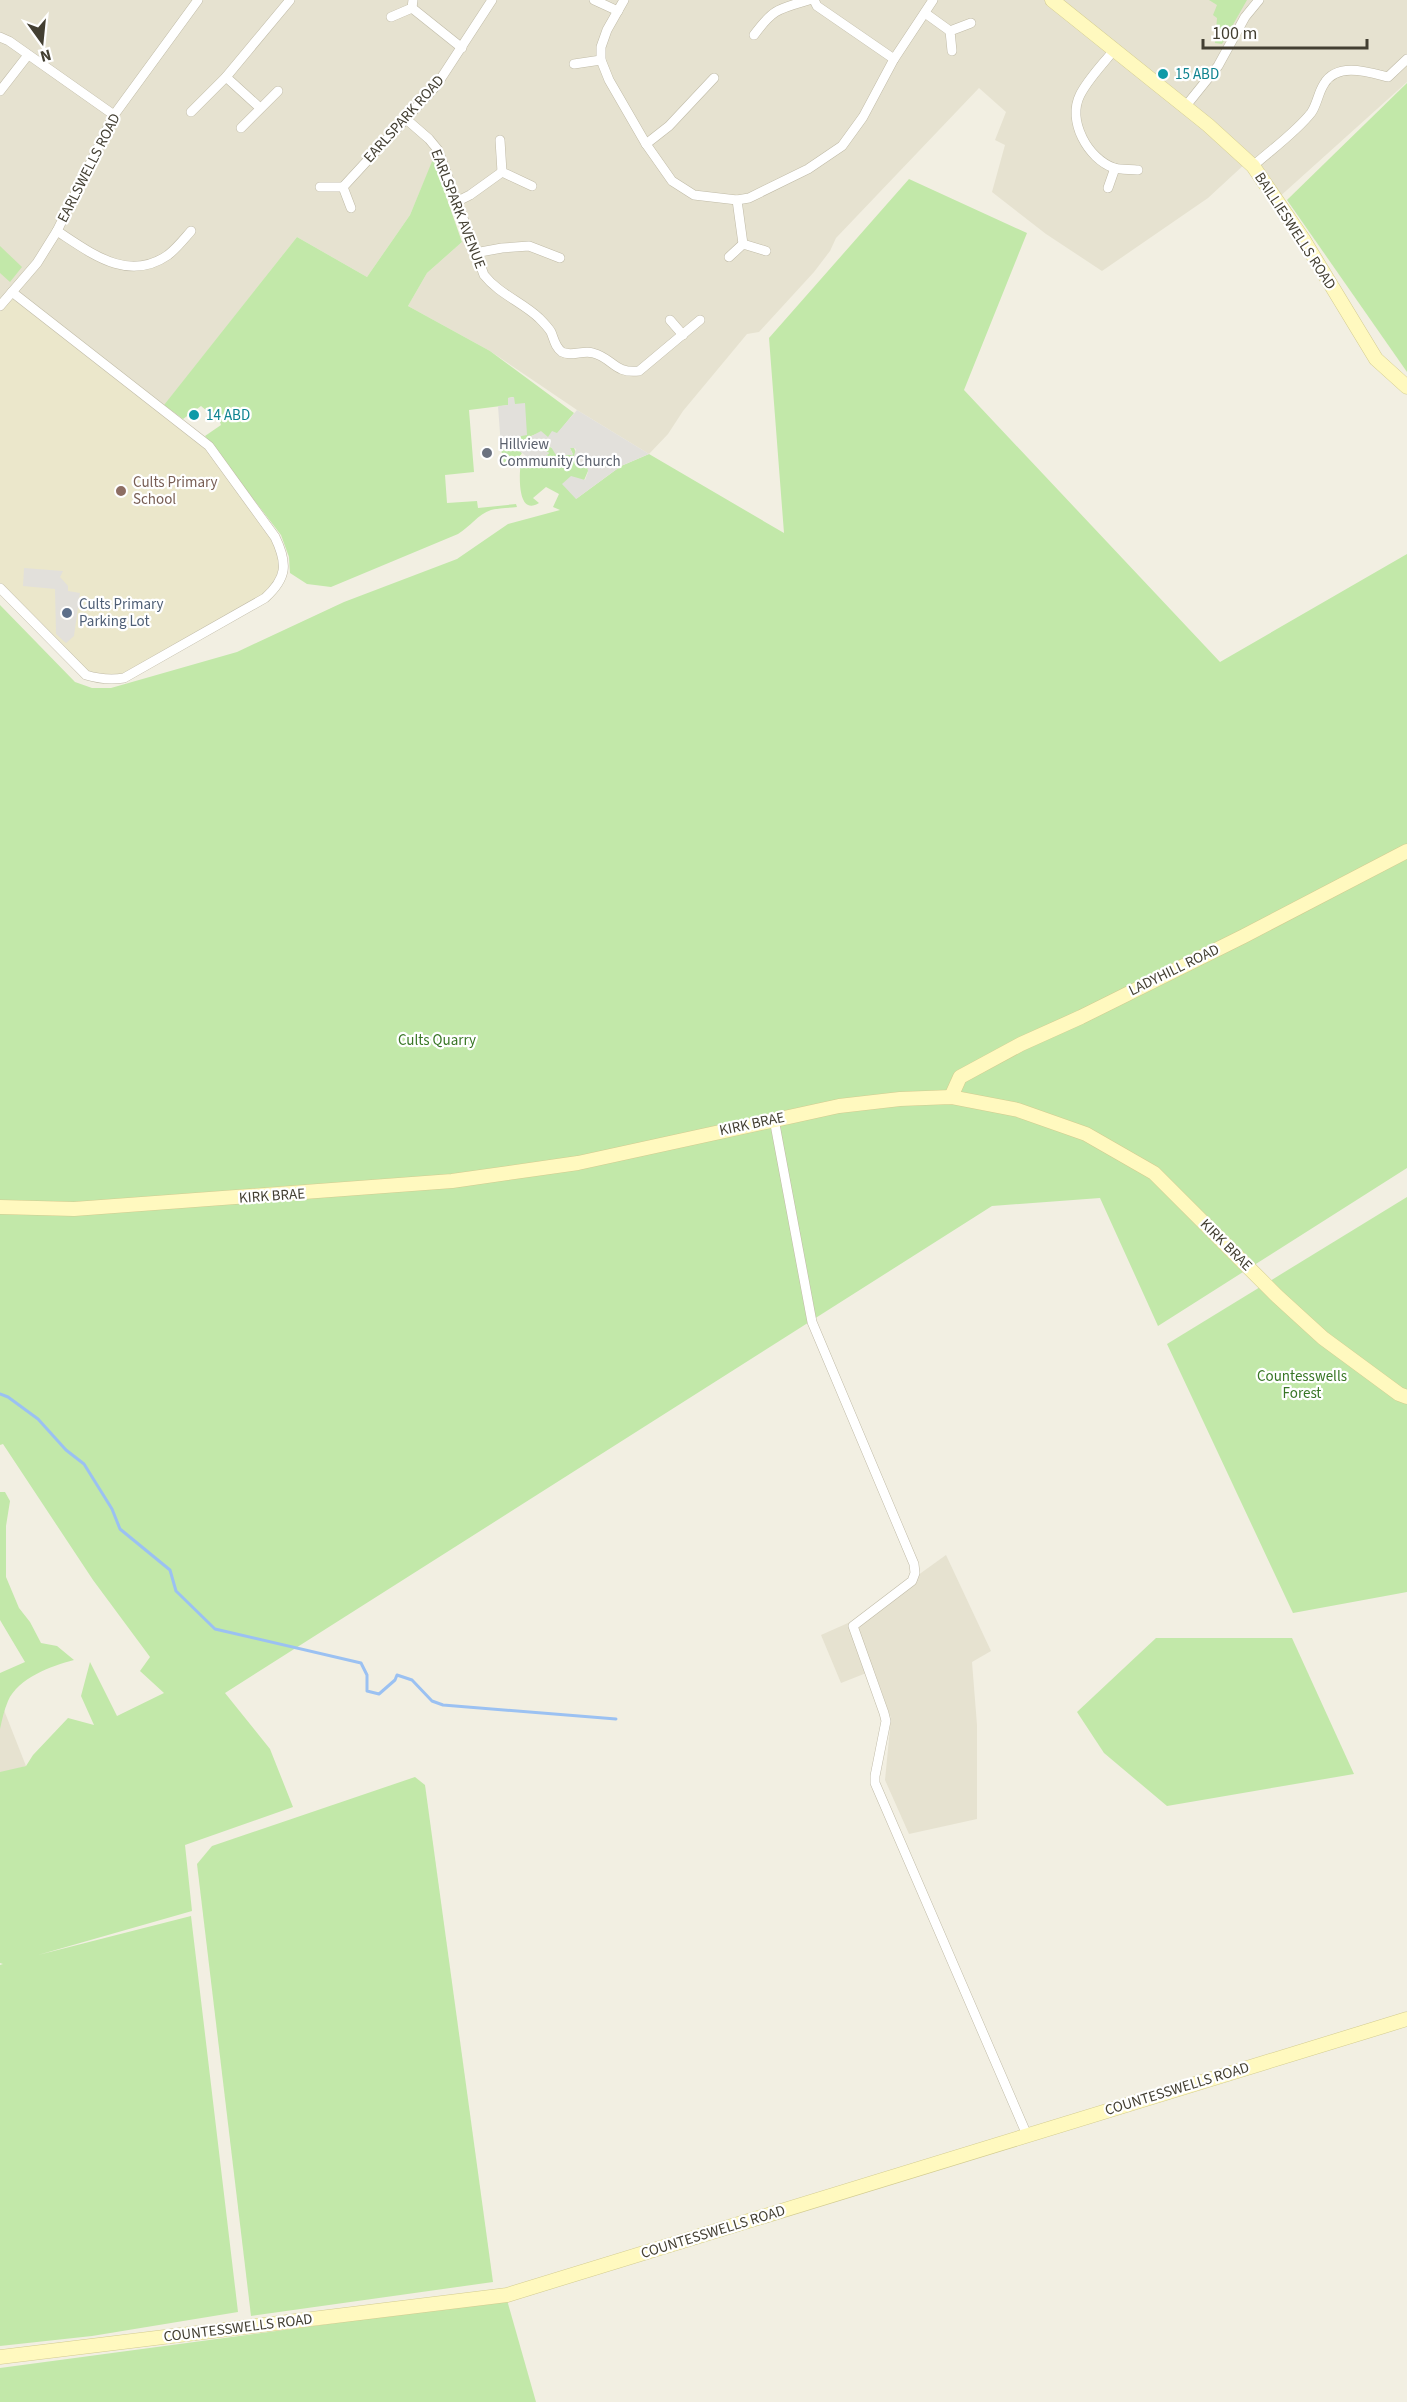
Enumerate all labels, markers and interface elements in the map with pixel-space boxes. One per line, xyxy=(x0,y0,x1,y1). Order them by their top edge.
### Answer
north arrow xyxy=(12,12,72,72)
scale bar xyxy=(1203,12,1366,50)
text: 100 m xyxy=(1212,21,1257,46)
text: N xyxy=(38,44,54,68)
place label: 15 ABD xyxy=(1175,64,1219,85)
marker: 15 ABD xyxy=(1156,67,1170,81)
street label: EARLSPARK ROAD xyxy=(359,71,449,167)
street label: EARLSWELLS ROAD xyxy=(52,110,126,226)
street label: EARLSPARK AVENUE xyxy=(426,146,491,272)
street label: BAILLIESWELLS ROAD xyxy=(1249,168,1341,294)
place label: 14 ABD xyxy=(206,405,250,426)
marker: 14 ABD xyxy=(187,408,201,422)
place label: Hillview Community Church xyxy=(499,434,621,472)
marker: Hillview Community Church xyxy=(480,446,494,460)
place label: Cults Primary School xyxy=(133,472,218,510)
marker: Cults Primary School xyxy=(114,484,128,498)
place label: Cults Primary Parking Lot xyxy=(79,594,164,632)
marker: Cults Primary Parking Lot xyxy=(60,606,74,620)
street label: LADYHILL ROAD xyxy=(1125,939,1223,1001)
park label: Cults Quarry xyxy=(398,1030,476,1051)
street label: KIRK BRAE xyxy=(717,1107,787,1141)
street label: KIRK BRAE xyxy=(238,1183,306,1209)
street label: KIRK BRAE xyxy=(1195,1214,1257,1276)
park label: Countesswells Forest xyxy=(1257,1366,1347,1404)
street label: COUNTESSWELLS ROAD xyxy=(1102,2057,1252,2121)
street label: COUNTESSWELLS ROAD xyxy=(638,2200,788,2264)
street label: COUNTESSWELLS ROAD xyxy=(162,2308,314,2348)

